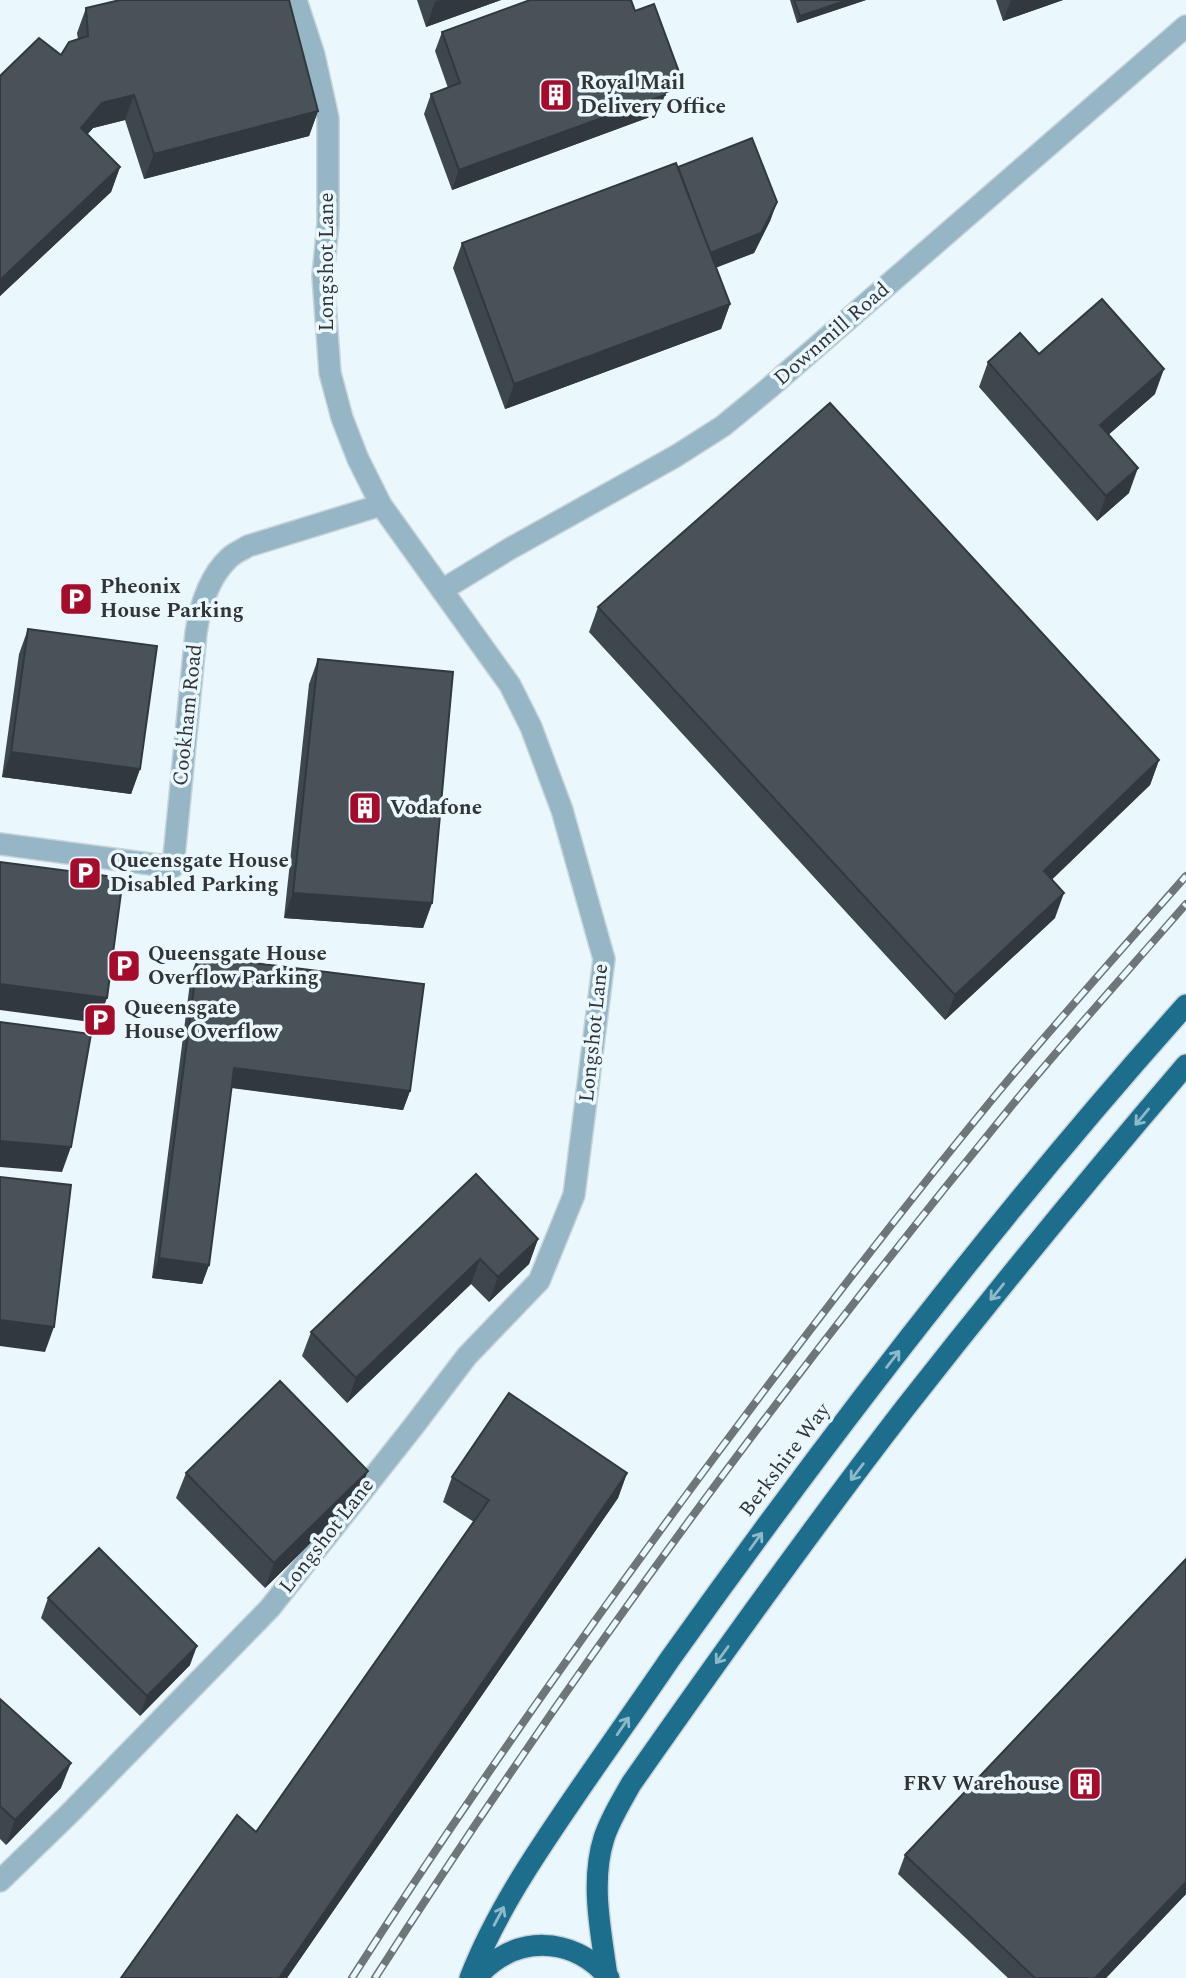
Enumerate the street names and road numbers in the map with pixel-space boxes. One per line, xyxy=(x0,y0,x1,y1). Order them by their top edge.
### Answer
street label: Longshot Lane xyxy=(311,192,343,332)
street label: Downmill Road xyxy=(767,274,897,394)
street label: Cookham Road xyxy=(165,642,211,788)
street label: Longshot Lane xyxy=(571,962,617,1104)
street label: Berkshire Way xyxy=(731,1395,839,1524)
street label: Longshot Lane xyxy=(272,1471,382,1601)

